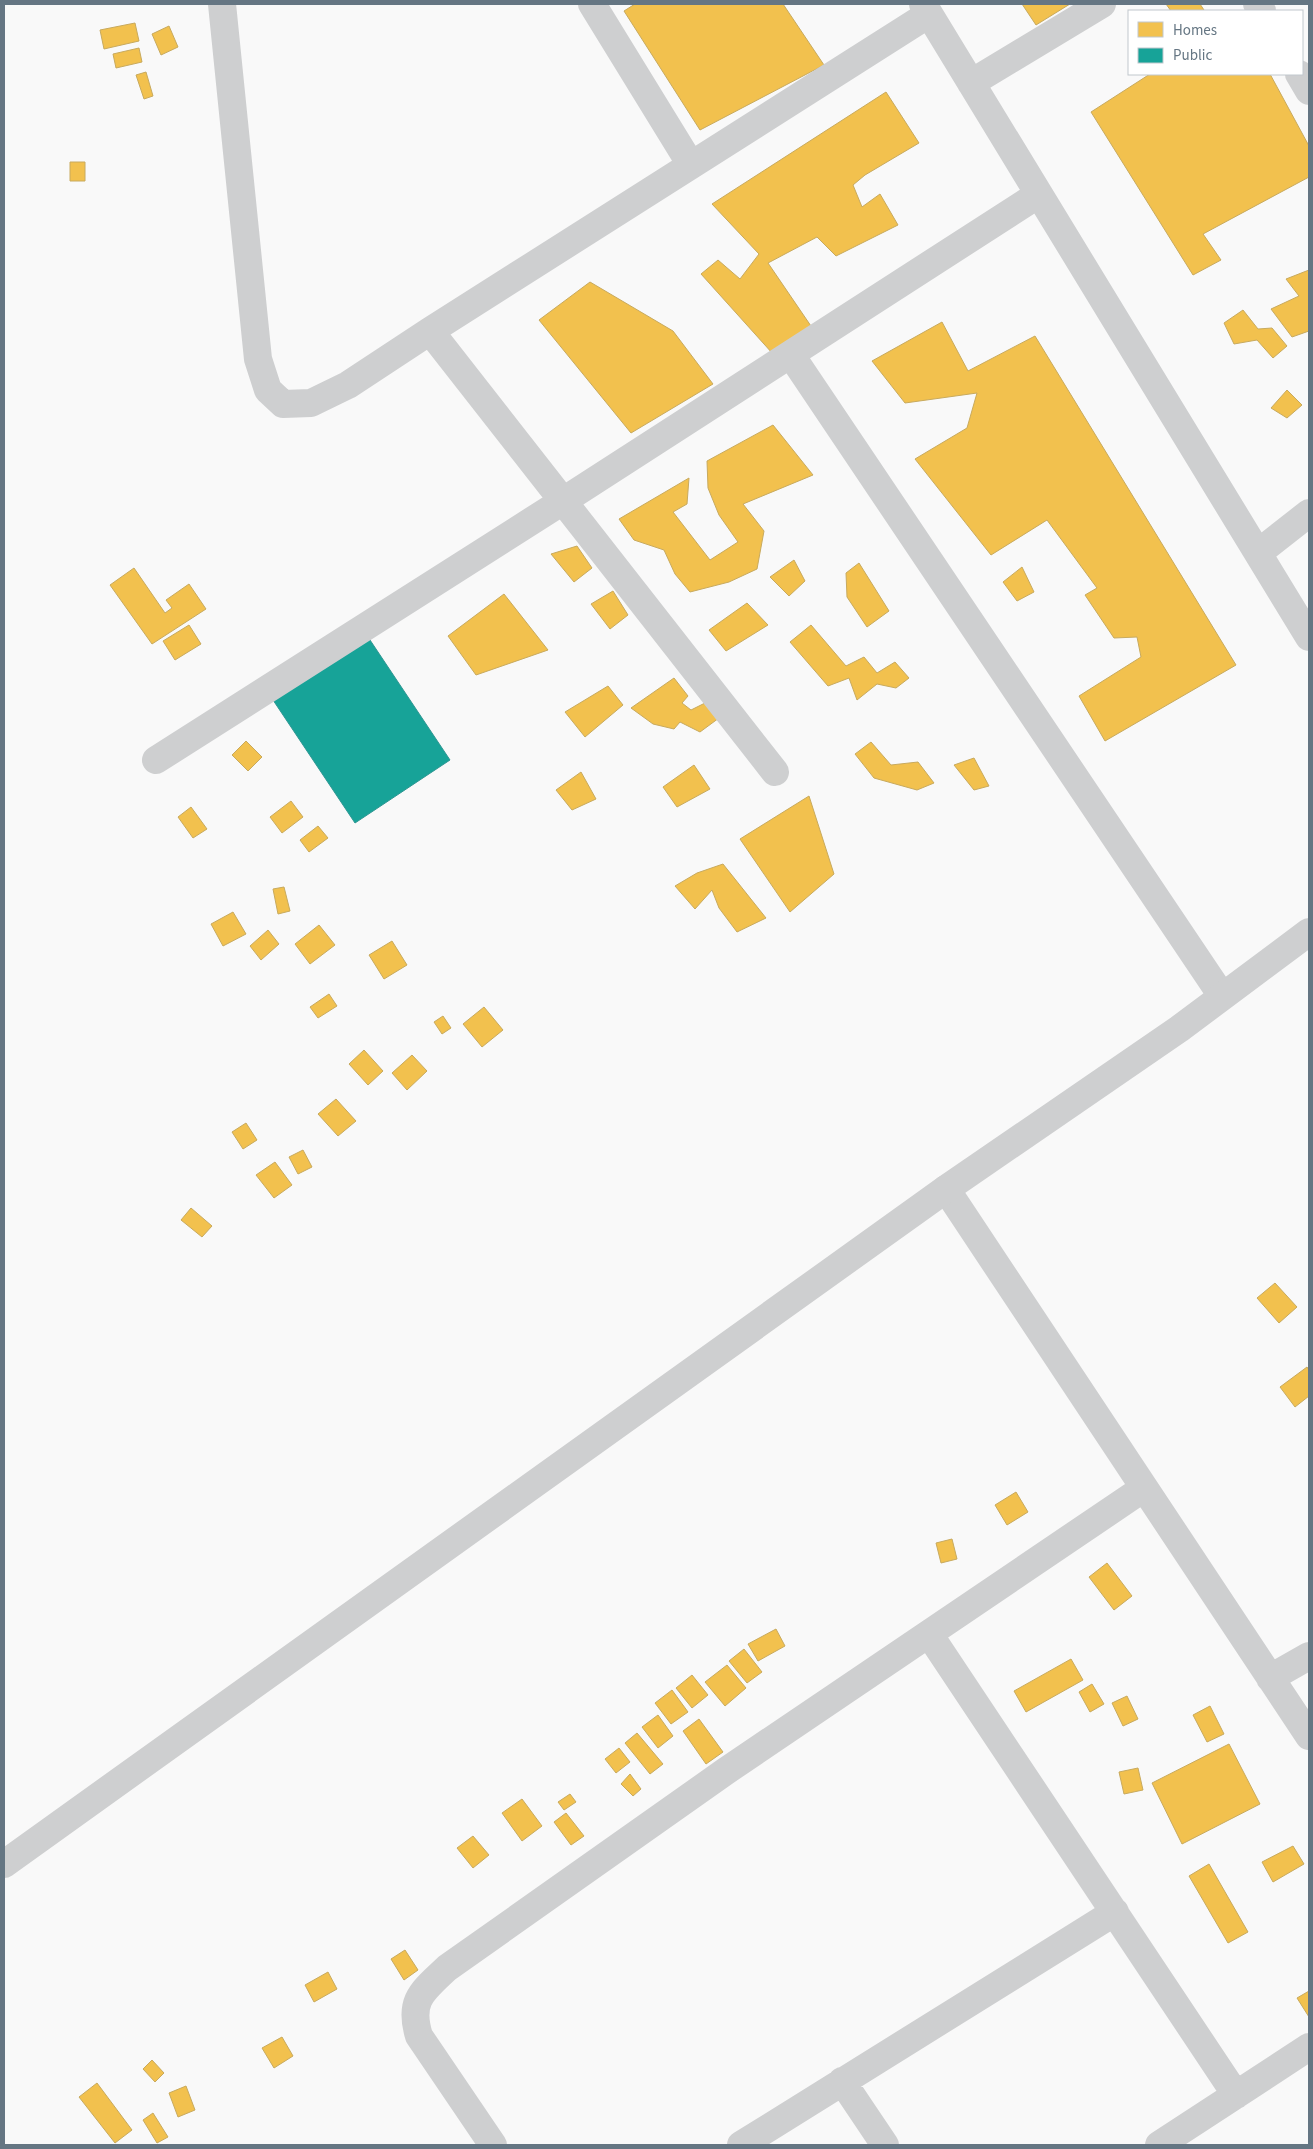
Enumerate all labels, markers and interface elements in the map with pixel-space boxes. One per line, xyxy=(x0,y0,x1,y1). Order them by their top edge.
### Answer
legend xyxy=(1128,10,1303,75)
text: Homes xyxy=(1173,20,1217,41)
text: Public xyxy=(1173,45,1212,66)

